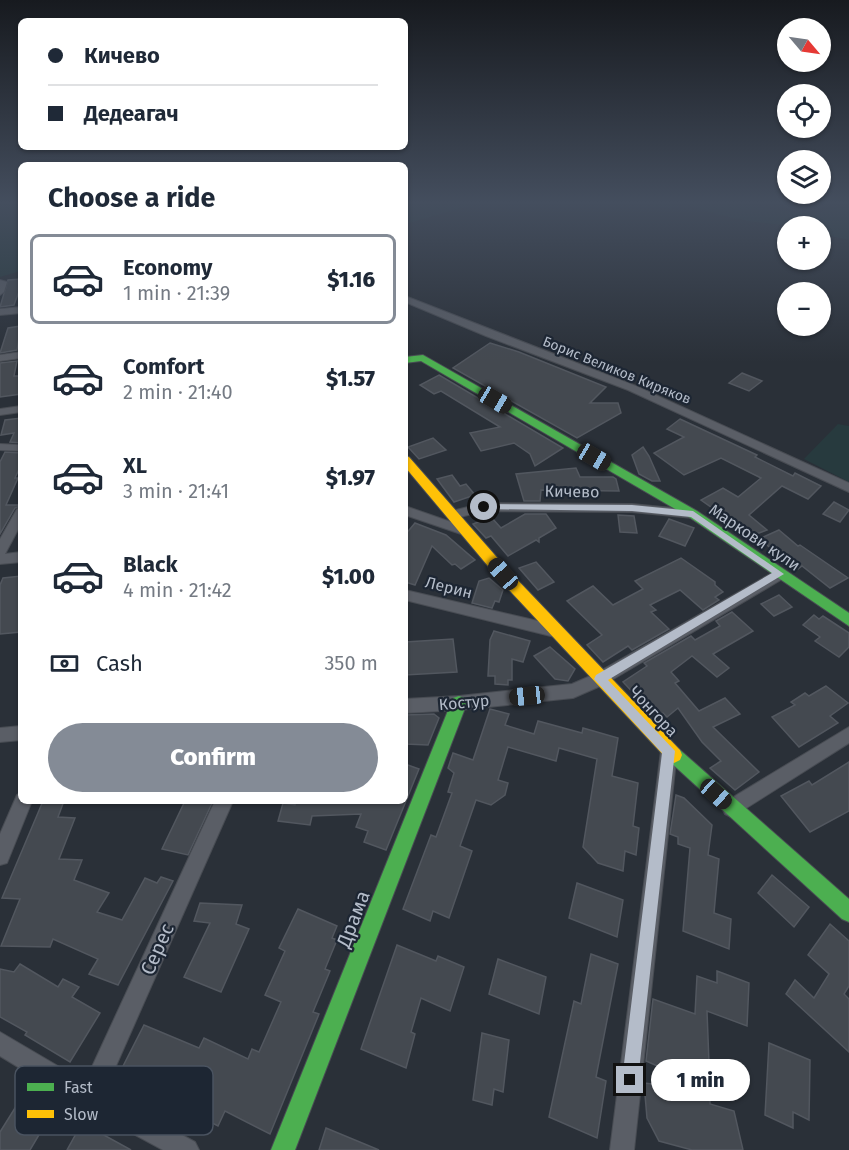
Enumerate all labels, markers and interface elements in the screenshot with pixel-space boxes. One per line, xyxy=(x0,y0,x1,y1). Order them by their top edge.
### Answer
north arrow xyxy=(777,18,831,72)
map controls xyxy=(777,18,831,336)
text: Кичево xyxy=(84,42,160,69)
button: locate xyxy=(777,84,831,138)
text: Дедеагач xyxy=(84,100,179,127)
button: layers xyxy=(777,150,831,204)
text: Choose a ride xyxy=(48,182,215,214)
button: + xyxy=(777,216,831,270)
icon: car xyxy=(51,252,105,306)
text: Economy xyxy=(123,254,212,281)
text: $1.16 xyxy=(327,266,375,293)
text: 1 min · 21:39 xyxy=(123,281,230,305)
button: − xyxy=(777,282,831,336)
street label: Борис Великов Киряков xyxy=(540,333,694,408)
icon: car xyxy=(51,351,105,405)
text: Comfort xyxy=(123,353,204,380)
text: $1.57 xyxy=(326,365,375,392)
text: 2 min · 21:40 xyxy=(123,380,233,404)
car xyxy=(475,383,515,417)
car xyxy=(574,440,614,474)
icon: car xyxy=(51,450,105,504)
text: XL xyxy=(123,452,147,479)
text: $1.97 xyxy=(326,464,375,491)
text: 3 min · 21:41 xyxy=(123,479,229,503)
street label: Кичево xyxy=(544,482,600,501)
route start xyxy=(470,493,497,520)
street label: Маркови кули xyxy=(706,500,804,575)
icon: car xyxy=(51,549,105,603)
text: Black xyxy=(123,551,178,578)
car xyxy=(484,555,522,593)
text: $1.00 xyxy=(322,563,375,590)
street label: Лерин xyxy=(423,572,474,602)
text: 4 min · 21:42 xyxy=(123,578,232,602)
icon: cash xyxy=(48,647,81,680)
text: Cash xyxy=(96,650,143,677)
text: 350 m xyxy=(324,651,378,675)
street label: Чонгора xyxy=(625,682,682,741)
car xyxy=(508,685,546,707)
street label: Костур xyxy=(438,691,490,714)
button: Confirm xyxy=(48,723,378,792)
car xyxy=(697,775,735,813)
street label: Драма xyxy=(331,887,375,952)
street label: Серес xyxy=(135,919,179,979)
callout: 1 min xyxy=(651,1059,750,1101)
legend xyxy=(15,1066,213,1135)
route end xyxy=(616,1066,643,1093)
text: 1 min xyxy=(677,1068,724,1092)
text: Fast xyxy=(64,1078,93,1097)
text: Slow xyxy=(64,1105,99,1124)

